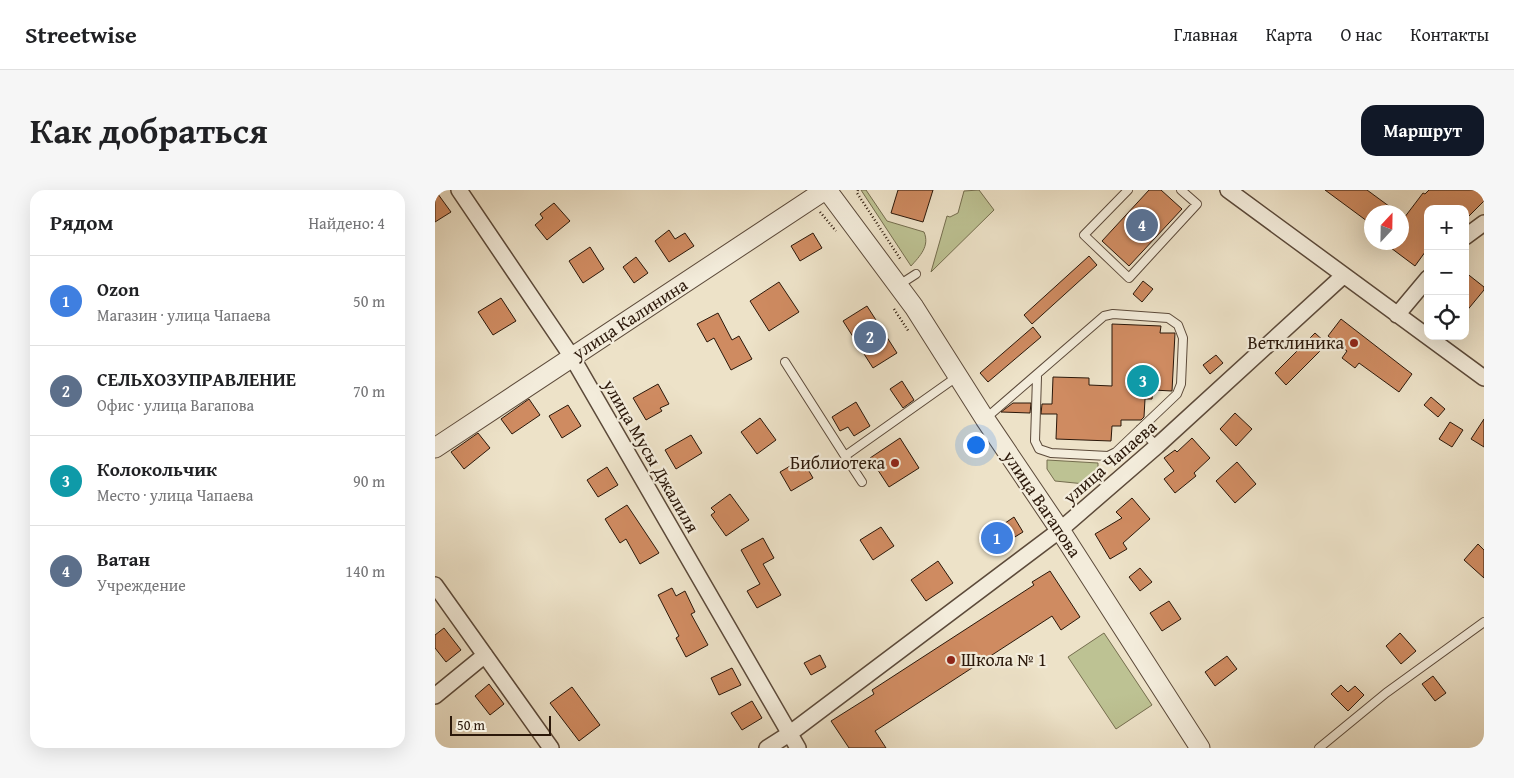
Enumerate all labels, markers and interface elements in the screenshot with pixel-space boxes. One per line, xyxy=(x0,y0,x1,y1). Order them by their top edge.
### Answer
text: Streetwise xyxy=(25,17,137,52)
text: Главная xyxy=(1174,21,1238,48)
text: Карта xyxy=(1266,21,1312,48)
text: О нас xyxy=(1340,21,1382,48)
text: Контакты xyxy=(1410,21,1489,48)
text: Как добраться xyxy=(30,105,268,156)
button: Маршрут xyxy=(1361,105,1484,156)
north arrow xyxy=(1364,205,1409,250)
map controls xyxy=(1424,205,1469,340)
button: + xyxy=(1424,205,1469,250)
pin: 4 xyxy=(1126,206,1158,244)
text: Рядом xyxy=(50,207,113,238)
text: Найдено: 4 xyxy=(308,211,385,235)
button: − xyxy=(1424,250,1469,295)
street label: улица Калинина xyxy=(566,271,693,367)
text: Ozon xyxy=(97,275,139,303)
text: 1 xyxy=(62,289,70,313)
text: 50 m xyxy=(353,289,385,313)
button: locate xyxy=(1424,295,1469,340)
text: Магазин · улица Чапаева xyxy=(97,303,271,327)
pin: 2 xyxy=(854,318,886,356)
place label: Ветклиника xyxy=(1247,329,1344,356)
marker: Ветклиника xyxy=(1348,337,1360,349)
pin: 3 xyxy=(1127,362,1159,400)
text: СЕЛЬХОЗУПРАВЛЕНИЕ xyxy=(97,365,296,393)
street label: улица Мусы Джалиля xyxy=(596,373,706,538)
text: 2 xyxy=(62,379,70,403)
text: 70 m xyxy=(353,379,385,403)
text: Офис · улица Вагапова xyxy=(97,393,254,417)
street label: улица Чапаева xyxy=(1056,413,1163,511)
your location xyxy=(963,432,989,458)
street label: улица Вагапова xyxy=(996,444,1089,563)
place label: Библиотека xyxy=(790,449,885,476)
text: Колокольчик xyxy=(97,455,217,483)
marker: Библиотека xyxy=(889,457,901,469)
text: 3 xyxy=(62,469,70,493)
text: 90 m xyxy=(353,469,385,493)
text: Место · улица Чапаева xyxy=(97,483,253,507)
pin: 1 xyxy=(981,519,1013,557)
text: Ватан xyxy=(97,545,150,573)
text: 4 xyxy=(62,559,70,583)
text: 140 m xyxy=(345,559,385,583)
text: Учреждение xyxy=(97,573,186,597)
place label: Школа № 1 xyxy=(961,646,1047,673)
marker: Школа № 1 xyxy=(945,654,957,666)
scale bar xyxy=(450,713,551,736)
text: 50 m xyxy=(457,715,485,735)

